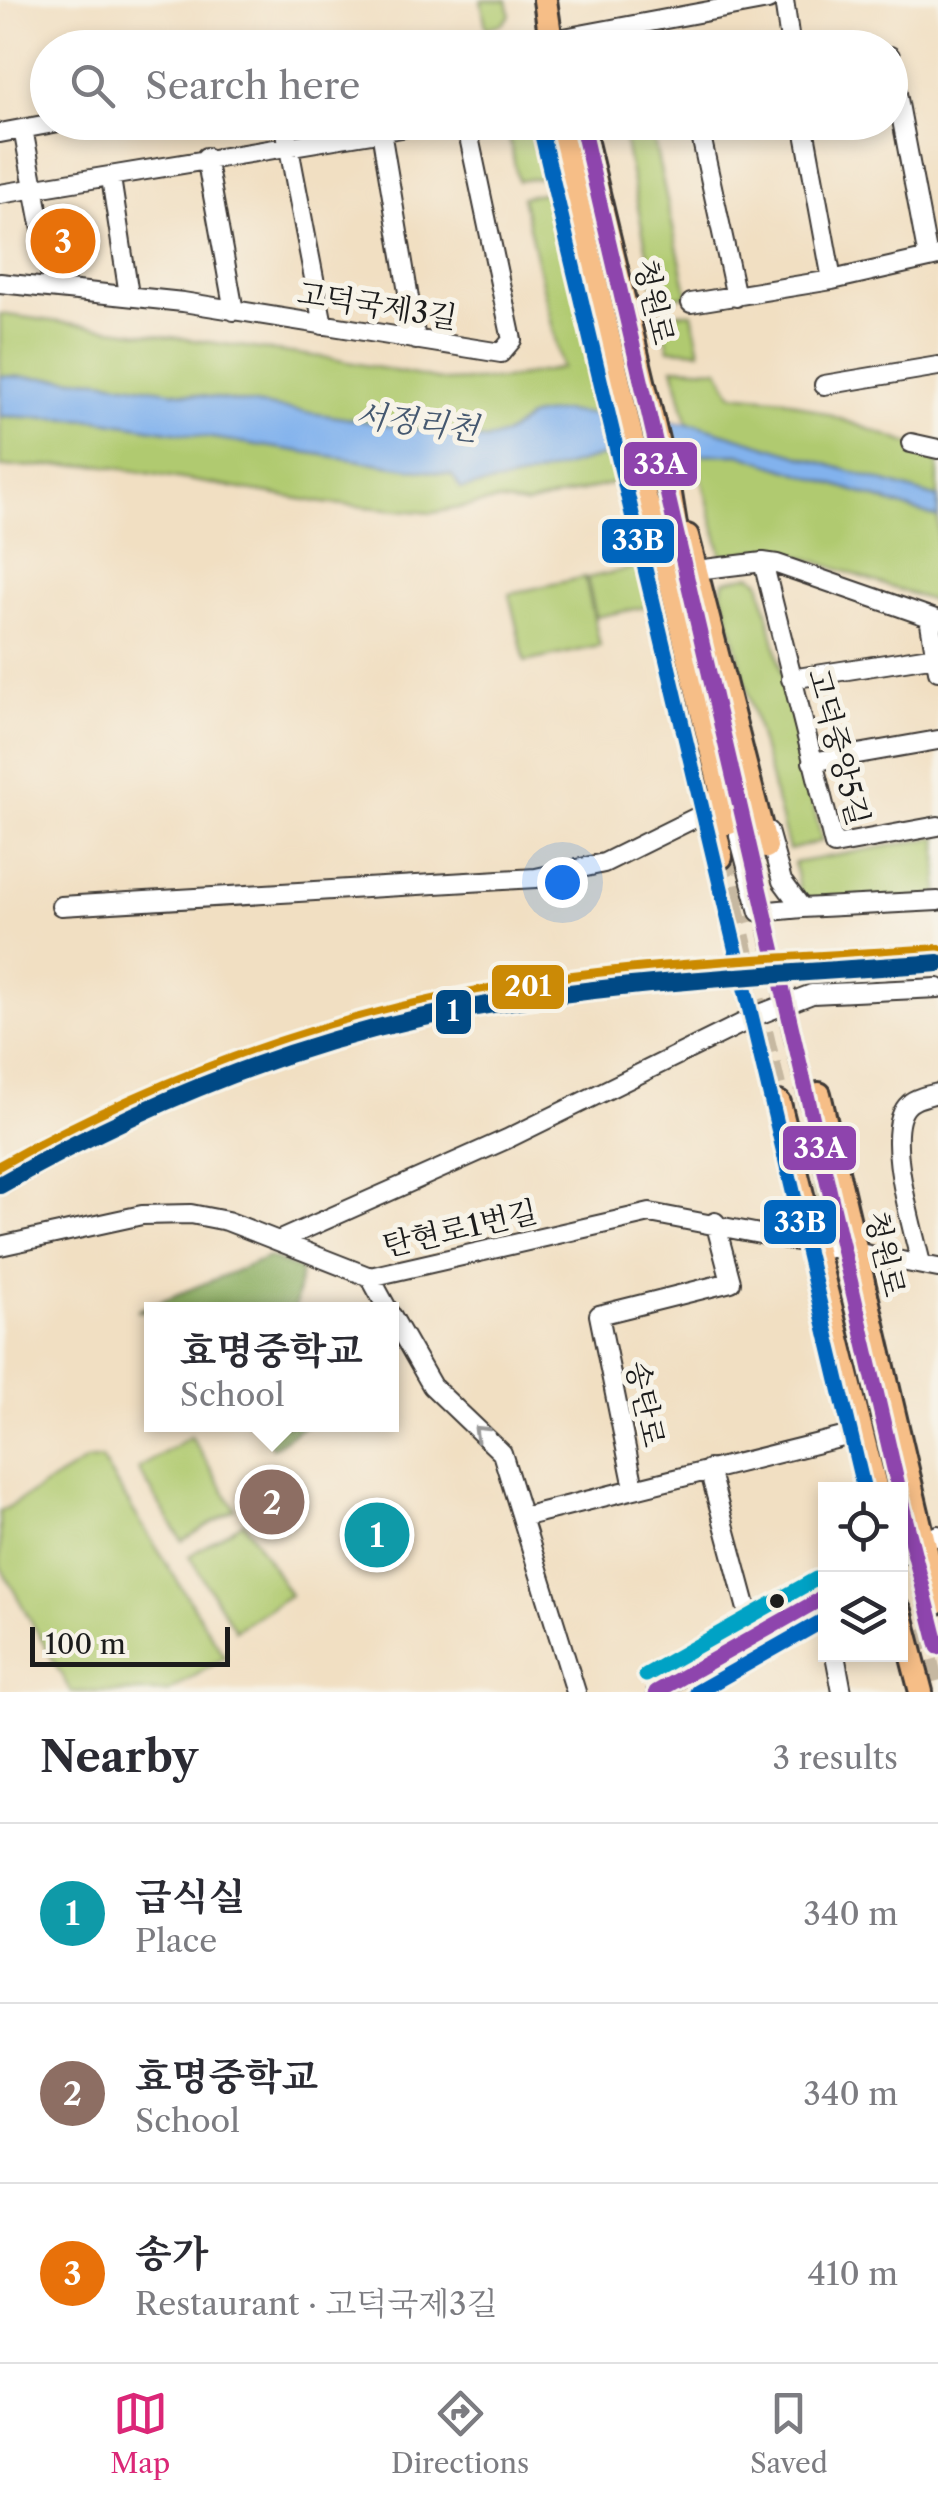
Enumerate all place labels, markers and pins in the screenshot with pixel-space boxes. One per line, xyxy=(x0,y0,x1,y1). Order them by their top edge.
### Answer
pin: 3 xyxy=(30,204,96,278)
pin: 2 xyxy=(240,1464,304,1540)
pin: 1 xyxy=(344,1498,410,1572)
unlabelled marker xyxy=(767,1591,787,1611)

